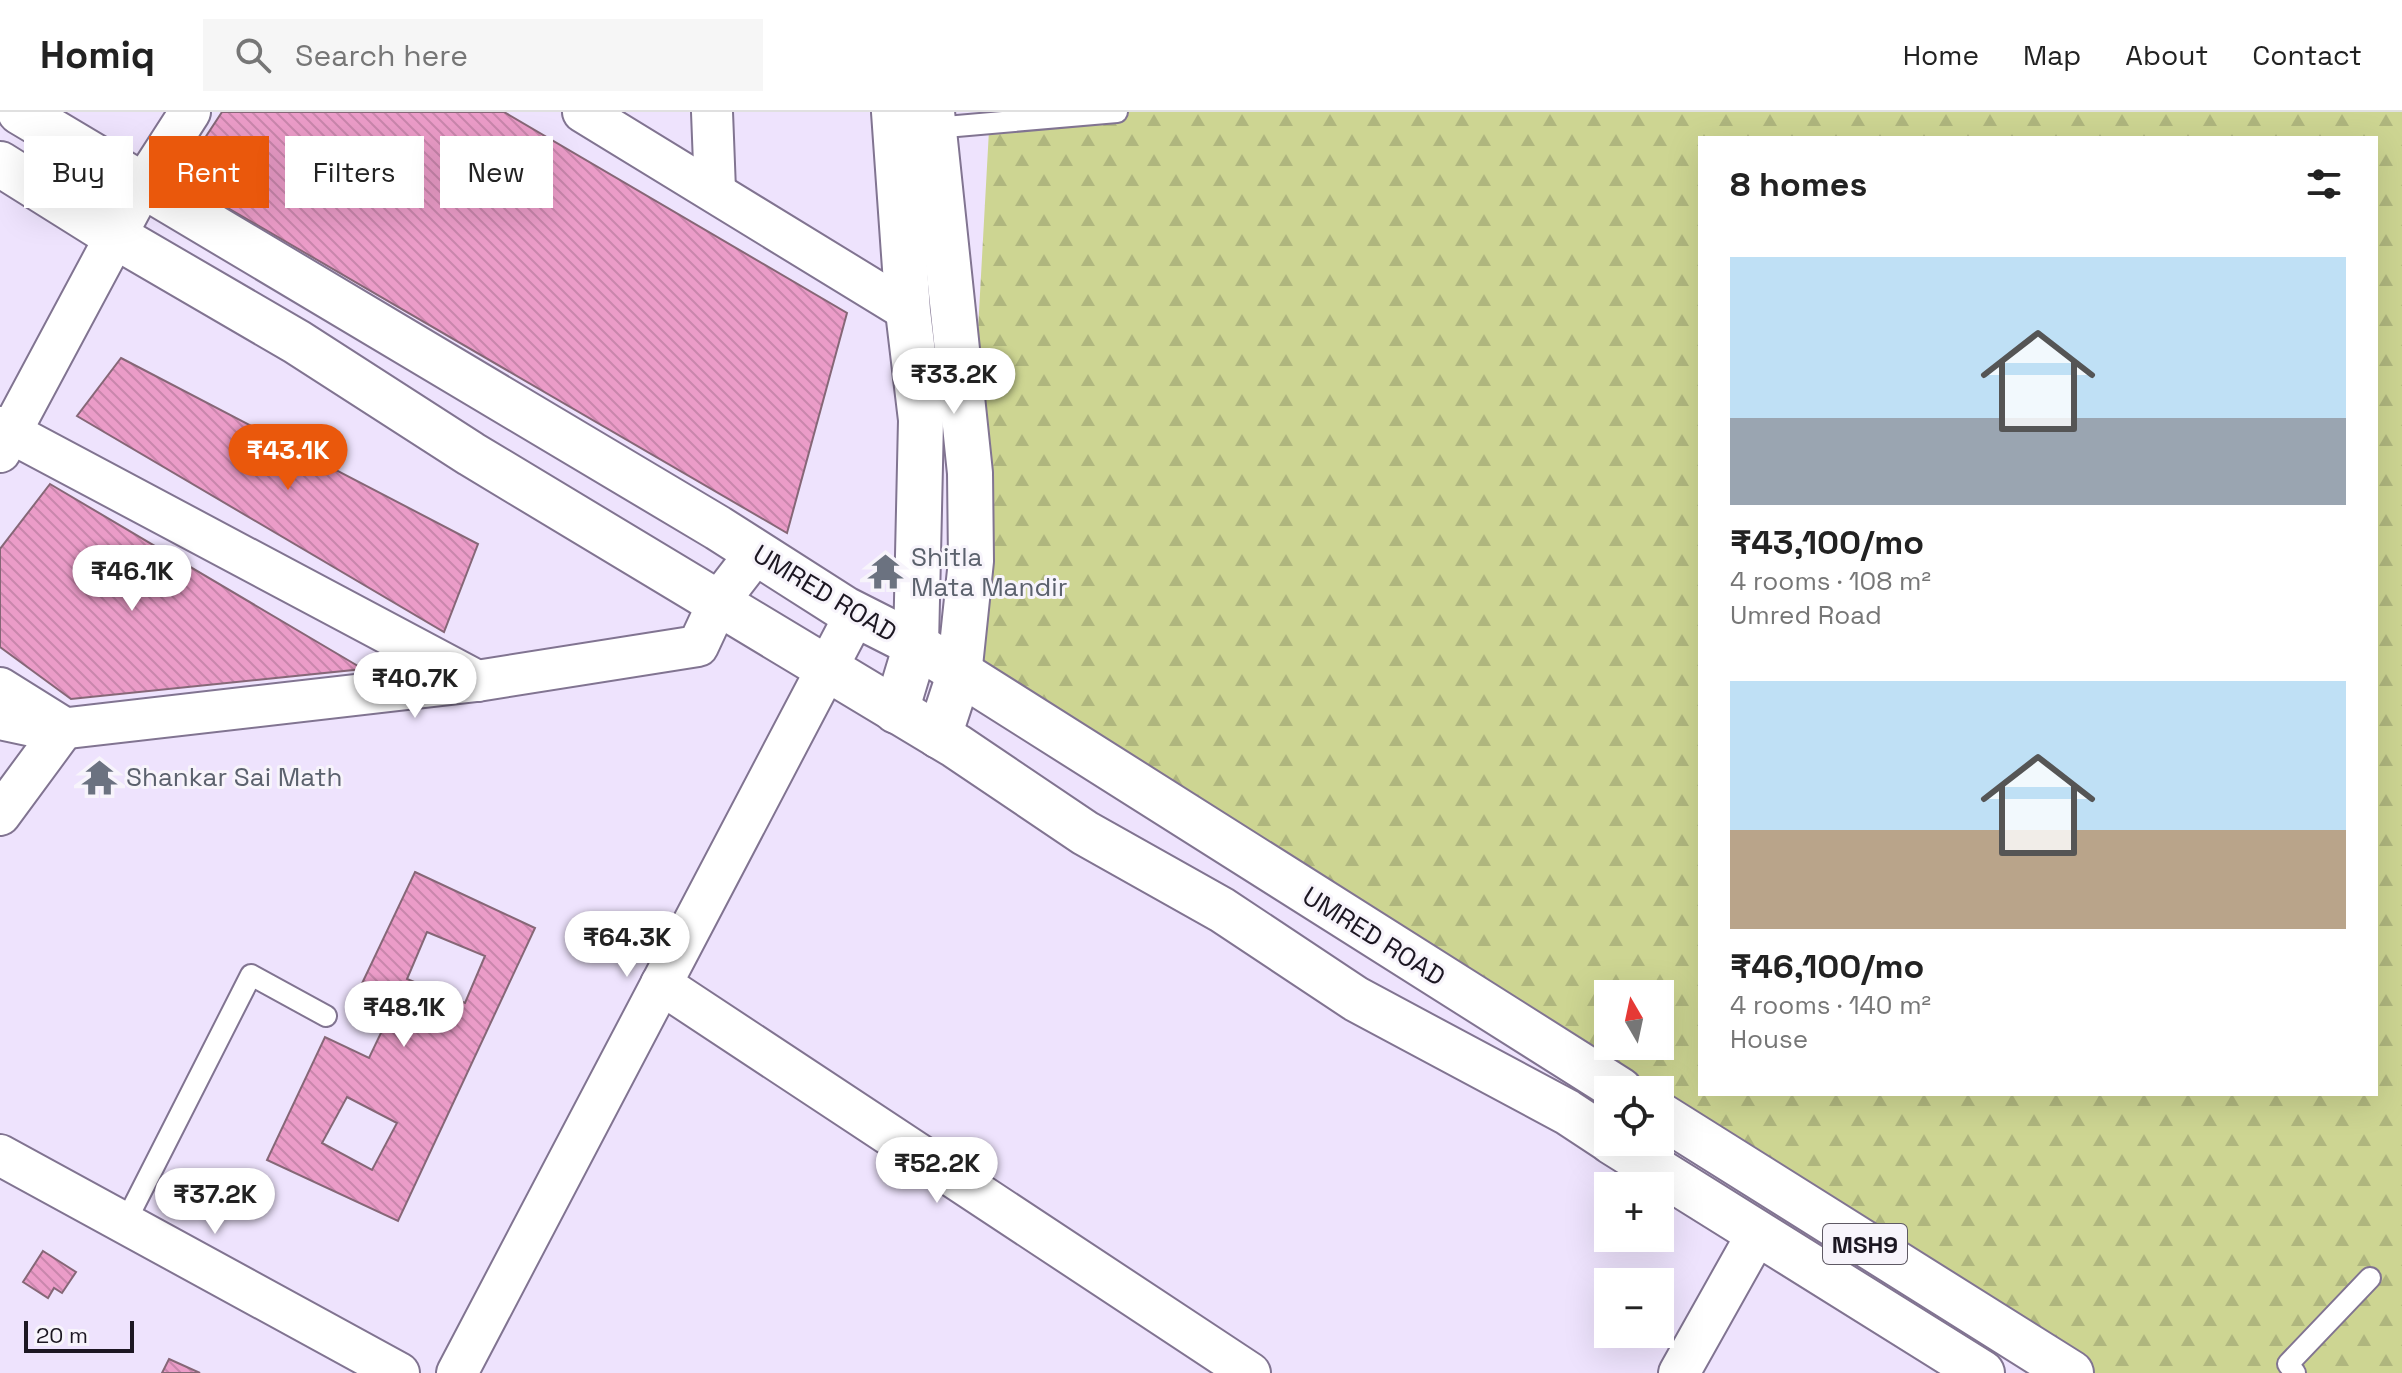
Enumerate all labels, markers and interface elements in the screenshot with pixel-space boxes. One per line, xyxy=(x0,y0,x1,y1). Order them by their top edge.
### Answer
search box xyxy=(203,19,763,91)
text: Homiq xyxy=(40,31,155,79)
icon: search xyxy=(231,33,275,77)
text: Search here xyxy=(295,36,468,75)
text: Home xyxy=(1903,37,1979,73)
text: Map xyxy=(2023,37,2081,73)
text: About xyxy=(2125,37,2208,73)
text: Contact xyxy=(2252,37,2362,73)
chip: Buy xyxy=(24,136,133,208)
chip: Rent xyxy=(149,136,269,208)
chip: Filters xyxy=(285,136,424,208)
chip: New xyxy=(440,136,553,208)
icon: filters xyxy=(2302,162,2346,206)
text: 8 homes xyxy=(1730,163,1867,206)
icon: home xyxy=(1966,309,2110,453)
pin: ₹33.2K xyxy=(889,348,1019,416)
text: ₹33.2K xyxy=(910,357,998,391)
pin: ₹43.1K xyxy=(223,424,353,492)
text: ₹43.1K xyxy=(247,433,329,467)
text: ₹43,100/mo xyxy=(1730,521,1924,564)
street label: UMRED ROAD xyxy=(747,537,903,649)
place label: Shitla Mata Mandir xyxy=(911,540,1067,604)
pin: ₹46.1K xyxy=(67,545,197,613)
temple icon: Shitla Mata Mandir xyxy=(866,553,904,591)
text: ₹46.1K xyxy=(90,554,174,588)
text: 4 rooms · 108 m² xyxy=(1730,564,1931,598)
text: Umred Road xyxy=(1730,598,1882,632)
pin: ₹40.7K xyxy=(350,652,480,720)
text: ₹40.7K xyxy=(372,661,458,695)
icon: home xyxy=(1966,733,2110,877)
temple icon: Shankar Sai Math xyxy=(81,758,119,796)
place label: Shankar Sai Math xyxy=(126,760,342,794)
street label: UMRED ROAD xyxy=(1296,879,1452,993)
pin: ₹64.3K xyxy=(562,911,692,979)
text: ₹64.3K xyxy=(583,920,671,954)
text: ₹46,100/mo xyxy=(1730,945,1924,988)
north arrow xyxy=(1594,980,1674,1060)
map controls xyxy=(1594,980,1674,1348)
pin: ₹48.1K xyxy=(339,981,469,1049)
text: 4 rooms · 140 m² xyxy=(1730,988,1931,1022)
text: ₹48.1K xyxy=(363,990,445,1024)
text: House xyxy=(1730,1022,1808,1056)
button: locate xyxy=(1594,1076,1674,1156)
pin: ₹52.2K xyxy=(872,1137,1002,1205)
text: ₹52.2K xyxy=(894,1146,980,1180)
pin: ₹37.2K xyxy=(150,1168,280,1236)
button: + xyxy=(1594,1172,1674,1252)
text: ₹37.2K xyxy=(173,1177,257,1211)
road number: MSH9 xyxy=(1823,1224,1907,1264)
button: − xyxy=(1594,1268,1674,1348)
scale bar xyxy=(24,1317,134,1353)
text: 20 m xyxy=(36,1321,88,1349)

